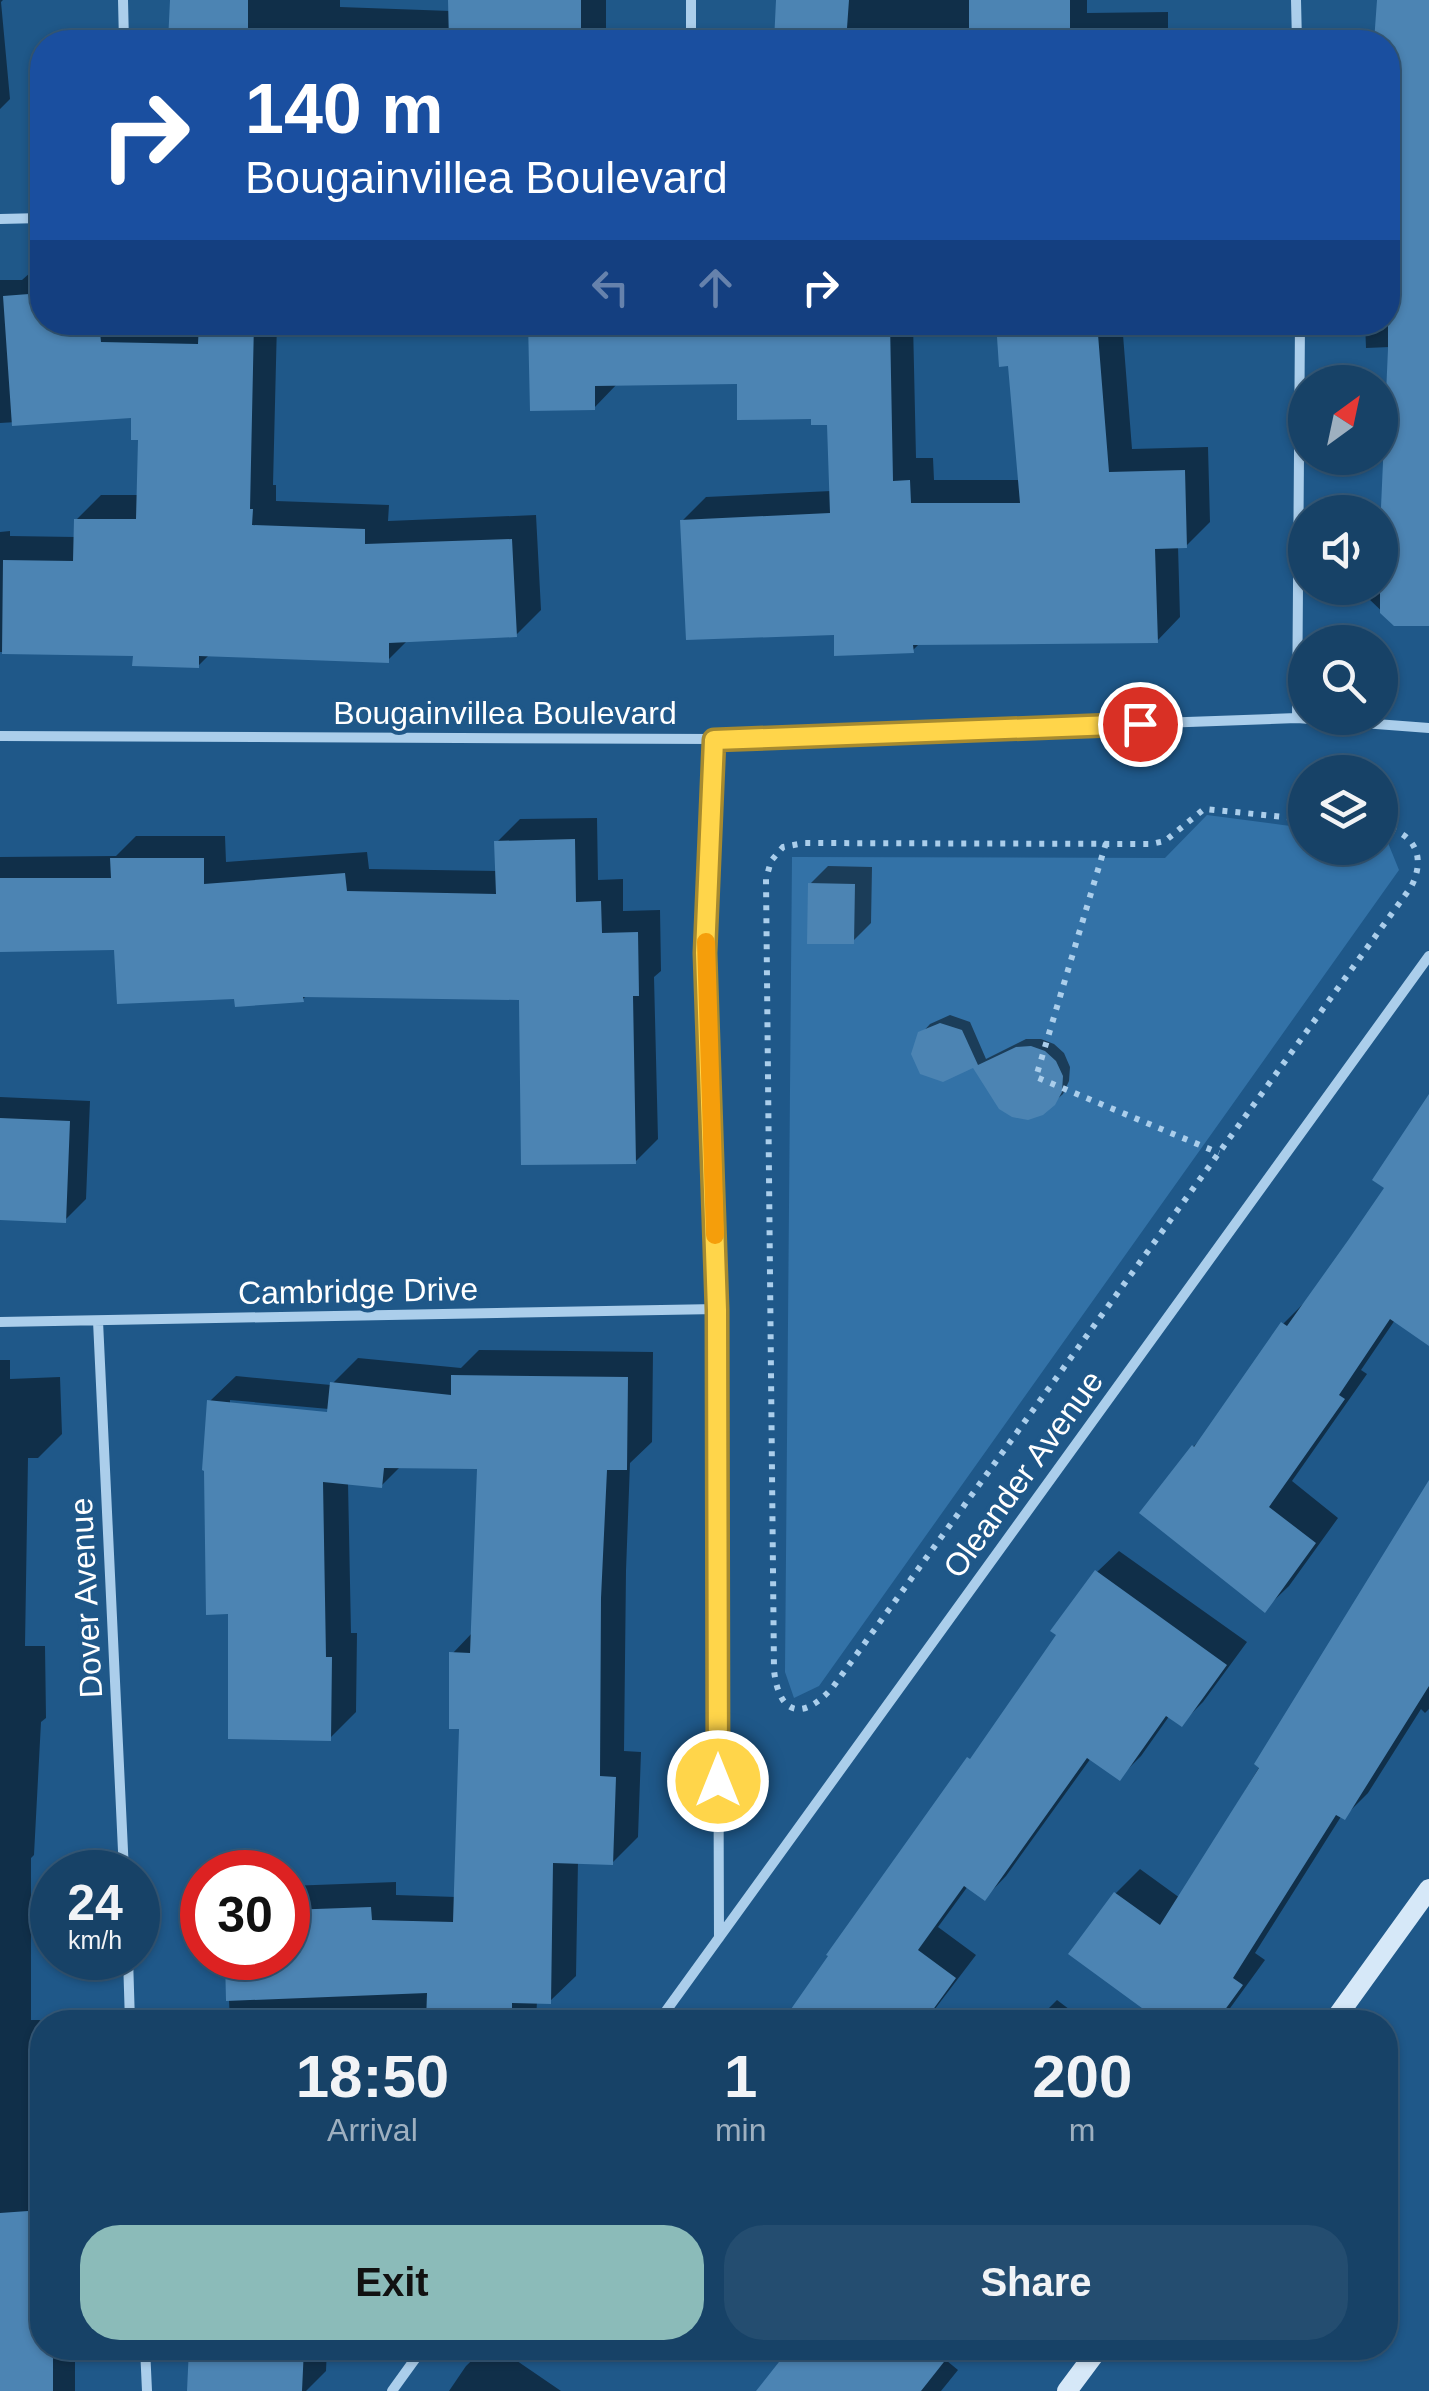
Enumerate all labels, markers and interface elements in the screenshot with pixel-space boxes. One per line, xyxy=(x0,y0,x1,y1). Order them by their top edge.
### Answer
icon: right xyxy=(80,70,210,200)
text: 140 m xyxy=(245,70,443,148)
text: Bougainvillea Boulevard xyxy=(245,152,728,203)
icon: left xyxy=(583,260,638,315)
icon: ahead xyxy=(688,260,743,315)
icon: right xyxy=(793,260,848,315)
north arrow xyxy=(1288,365,1398,475)
map controls xyxy=(1288,365,1398,865)
button: sound xyxy=(1288,495,1398,605)
button: search xyxy=(1288,625,1398,735)
pin xyxy=(1098,682,1183,767)
street label: Bougainvillea Boulevard xyxy=(333,695,677,731)
icon: arrive xyxy=(1113,697,1168,752)
button: layers xyxy=(1288,755,1398,865)
street label: Cambridge Drive xyxy=(238,1271,478,1311)
street label: Oleander Avenue xyxy=(936,1364,1110,1584)
street label: Dover Avenue xyxy=(63,1497,109,1699)
position arrow xyxy=(666,1729,770,1833)
speed limit sign: 30 xyxy=(180,1850,310,1980)
text: 24 xyxy=(67,1875,123,1931)
text: km/h xyxy=(68,1926,122,1954)
text: 18:50 xyxy=(296,2043,449,2110)
text: 1 xyxy=(724,2043,757,2110)
text: 200 xyxy=(1032,2043,1132,2110)
text: Arrival xyxy=(327,2112,418,2148)
text: min xyxy=(715,2112,766,2148)
text: m xyxy=(1069,2112,1096,2148)
button: Exit xyxy=(80,2225,704,2340)
button: Share xyxy=(724,2225,1348,2340)

